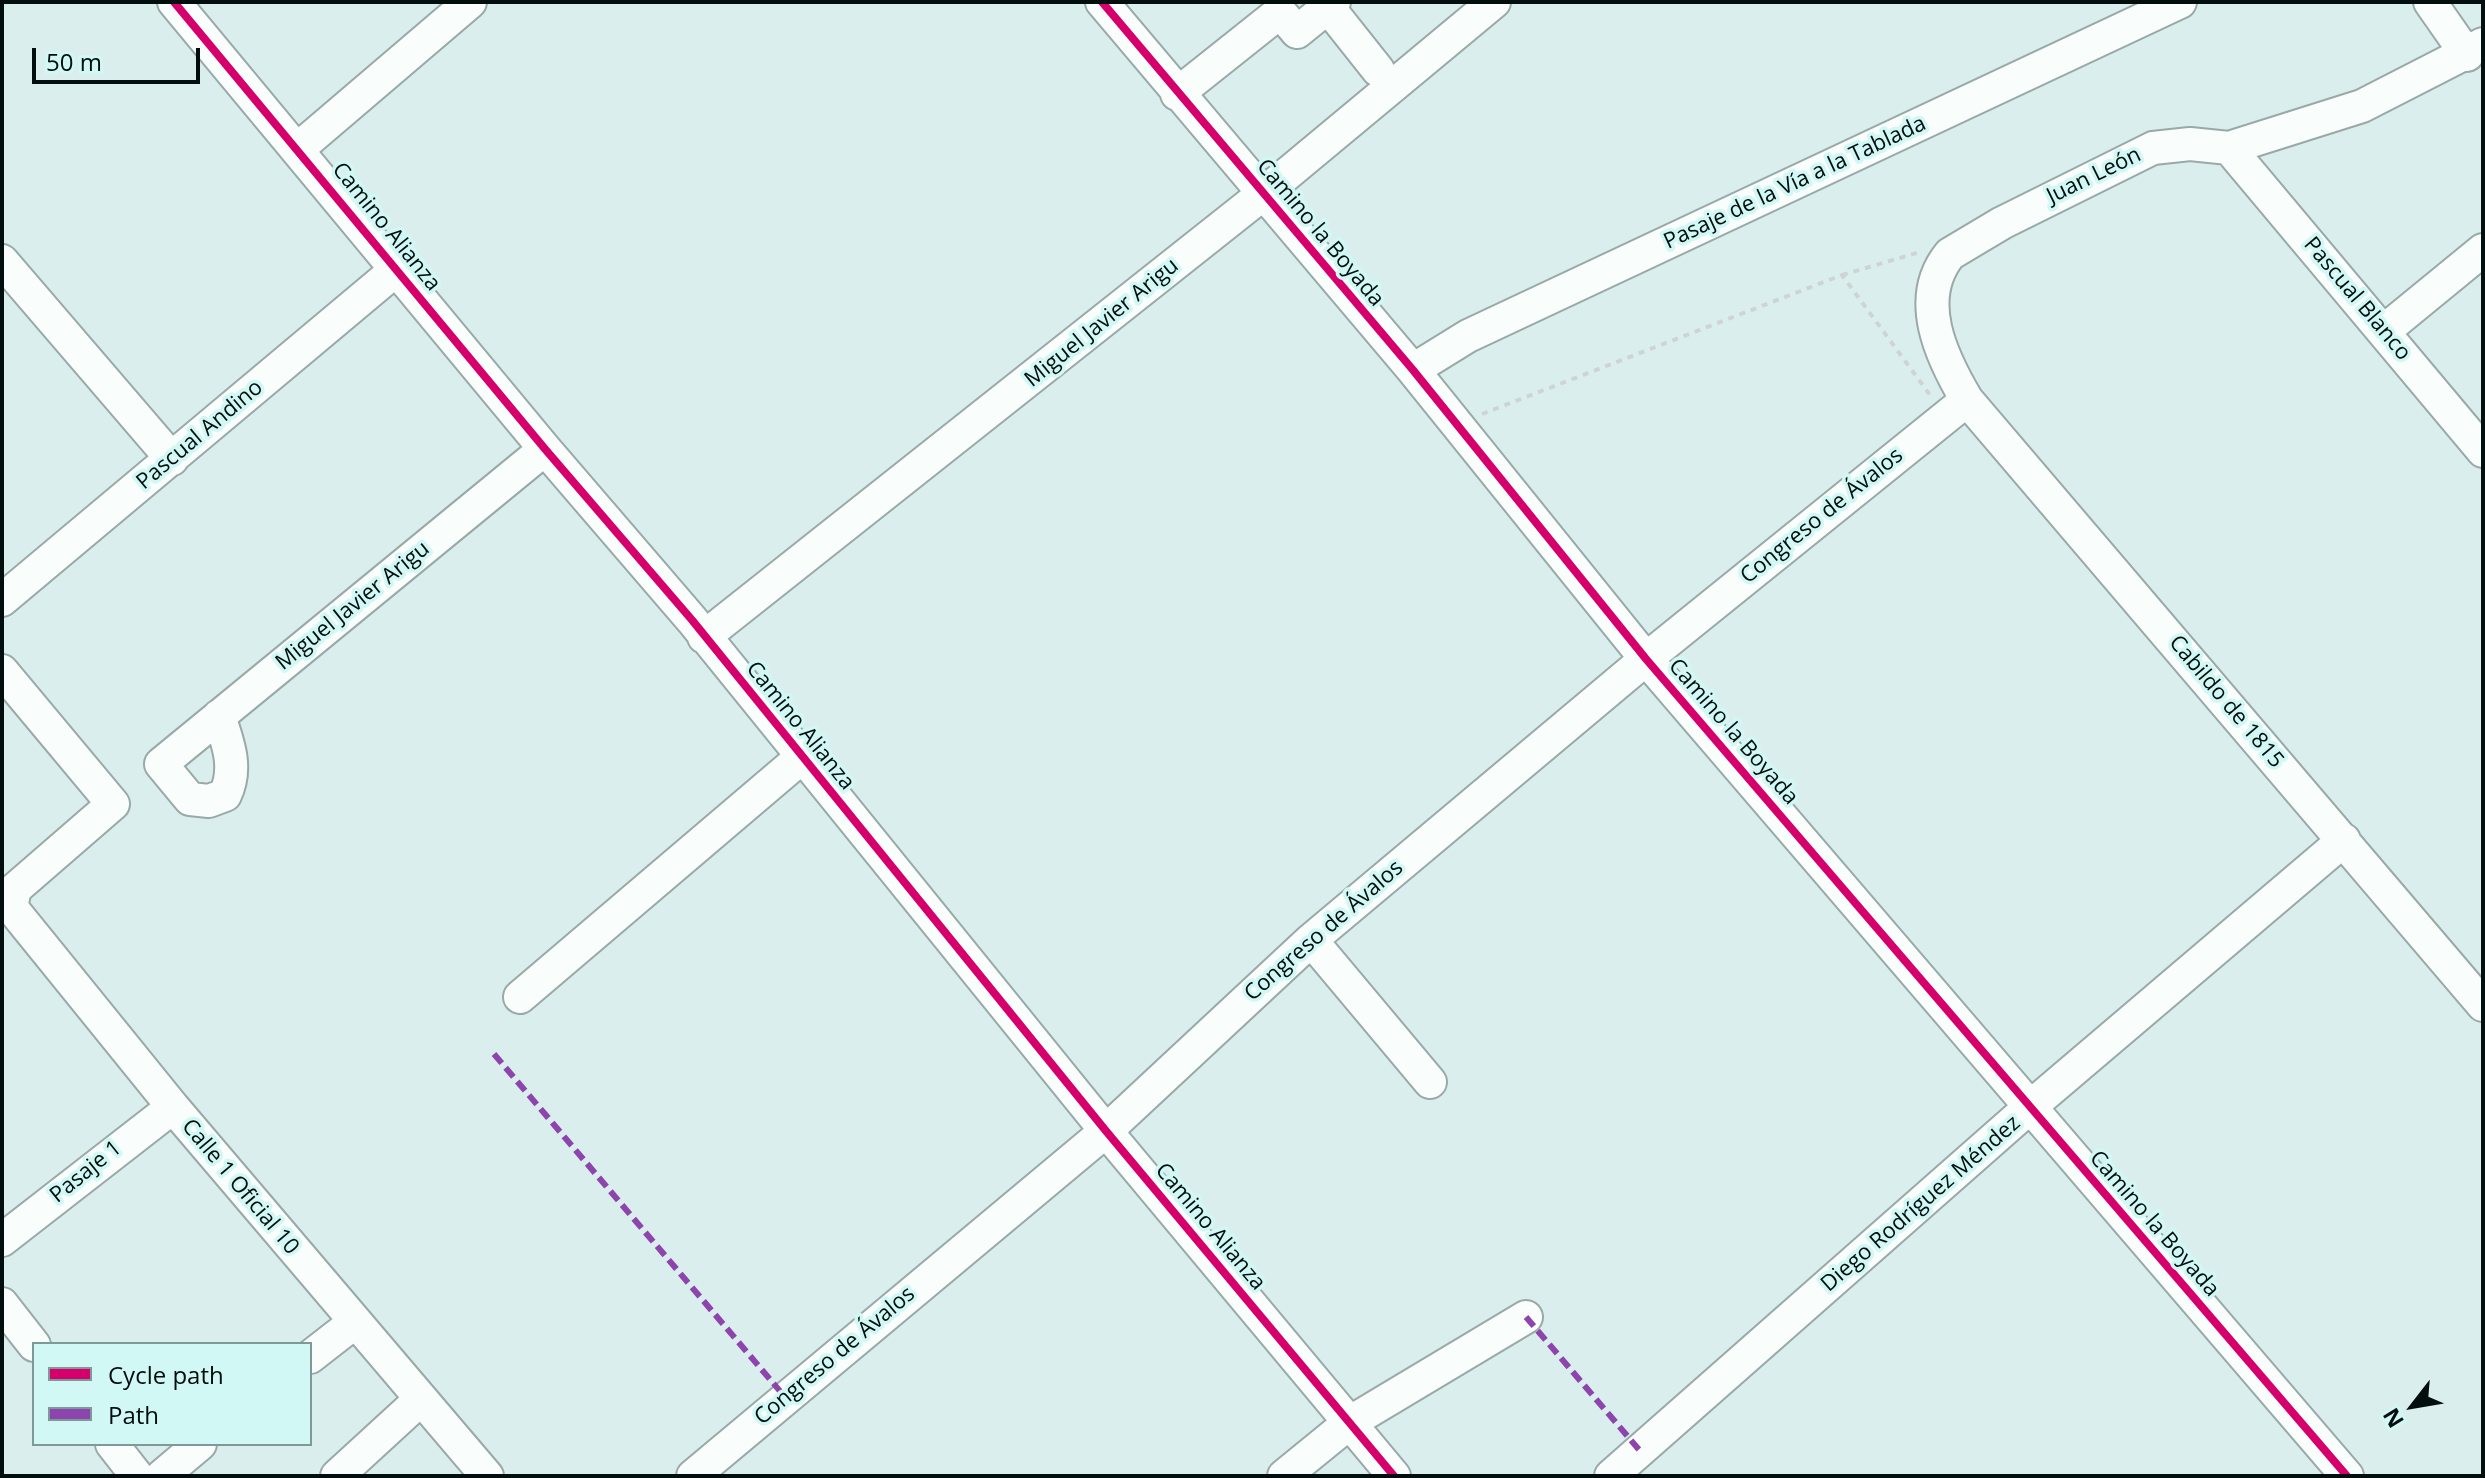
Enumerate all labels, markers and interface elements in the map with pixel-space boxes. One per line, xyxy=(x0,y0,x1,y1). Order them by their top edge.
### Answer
scale bar xyxy=(36,32,204,82)
text: 50 m xyxy=(46,45,102,78)
street label: Pasaje de la Vía a la Tablada xyxy=(1660,111,1930,255)
street label: Juan León xyxy=(2043,142,2145,210)
street label: Camino la Boyada xyxy=(1251,154,1389,312)
street label: Camino Alianza xyxy=(326,157,446,297)
street label: Pascual Blanco xyxy=(2298,232,2416,366)
street label: Miguel Javier Arigu xyxy=(1020,253,1184,393)
street label: Pascual Andino xyxy=(132,375,268,495)
street label: Congreso de Ávalos xyxy=(1735,442,1909,590)
street label: Miguel Javier Arigu xyxy=(271,536,435,676)
street label: Cabildo de 1815 xyxy=(2163,630,2289,774)
street label: Camino la Boyada xyxy=(1663,654,1803,810)
street label: Camino Alianza xyxy=(740,656,860,796)
street label: Congreso de Ávalos xyxy=(1239,855,1409,1007)
street label: Diego Rodríguez Méndez xyxy=(1816,1110,2026,1298)
street label: Calle 1 Oficial 10 xyxy=(176,1114,304,1260)
street label: Pasaje 1 xyxy=(45,1135,127,1209)
street label: Camino la Boyada xyxy=(2084,1146,2224,1302)
street label: Camino Alianza xyxy=(1149,1158,1271,1296)
street label: Congreso de Ávalos xyxy=(749,1281,921,1431)
legend xyxy=(32,1342,312,1446)
text: Cycle path xyxy=(108,1358,224,1391)
north arrow xyxy=(2373,1366,2453,1446)
text: Path xyxy=(108,1398,159,1431)
text: N xyxy=(2375,1403,2410,1434)

